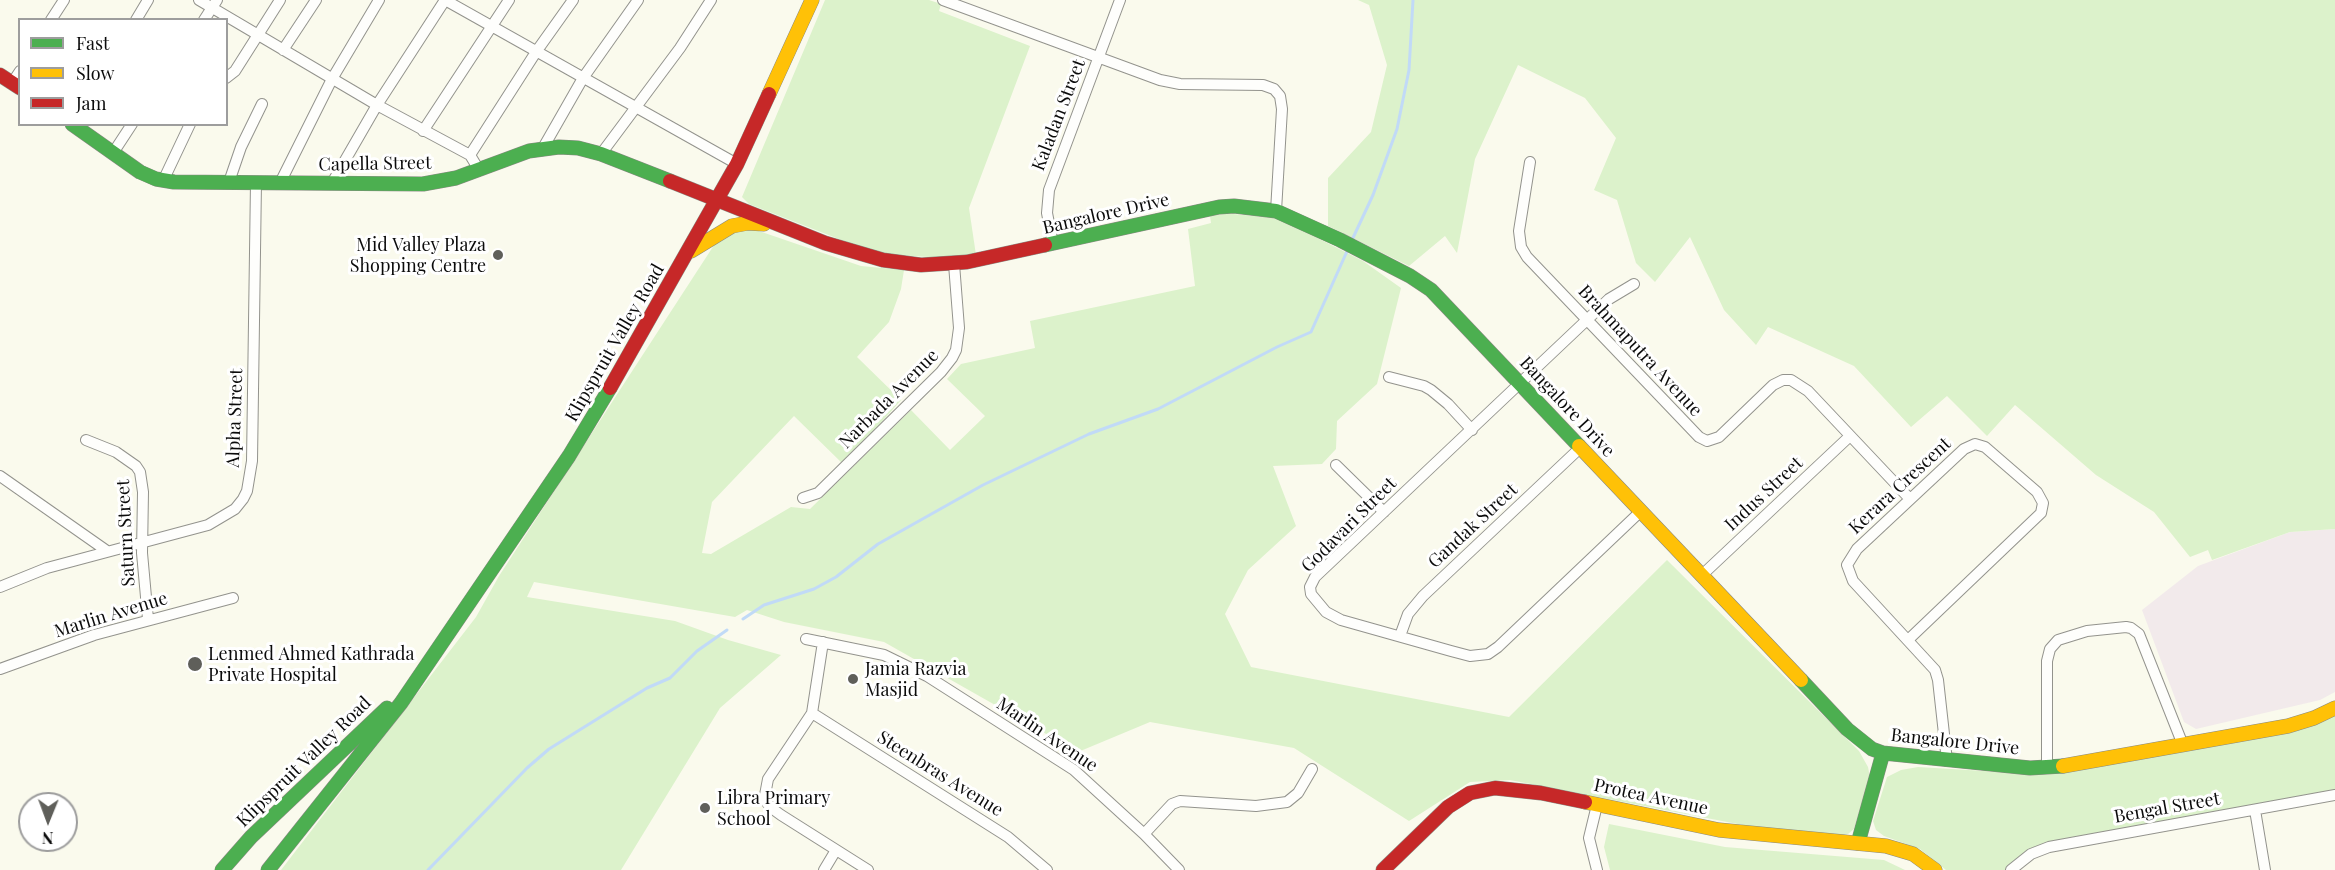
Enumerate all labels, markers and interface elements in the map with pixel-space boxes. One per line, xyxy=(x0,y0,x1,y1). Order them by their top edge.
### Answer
legend xyxy=(18,18,228,126)
text: Fast xyxy=(76,31,109,55)
street label: Kaladan Street xyxy=(1028,56,1090,174)
text: Slow xyxy=(76,61,114,85)
text: Jam xyxy=(76,91,106,115)
street label: Capella Street xyxy=(318,152,432,176)
street label: Bangalore Drive xyxy=(1041,189,1171,239)
place label: Mid Valley Plaza Shopping Centre xyxy=(350,234,486,276)
marker: Mid Valley Plaza Shopping Centre xyxy=(491,248,505,262)
street label: Klipspruit Valley Road xyxy=(561,260,669,426)
street label: Brahmaputra Avenue xyxy=(1574,281,1706,421)
street label: Narbada Avenue xyxy=(835,345,943,453)
street label: Bangalore Drive xyxy=(1515,352,1619,462)
street label: Alpha Street xyxy=(222,368,248,468)
street label: Kerara Crescent xyxy=(1845,433,1955,539)
street label: Indus Street xyxy=(1721,452,1807,536)
street label: Godavari Street xyxy=(1297,473,1401,577)
street label: Saturn Street xyxy=(112,479,140,587)
street label: Gandak Street xyxy=(1424,479,1522,573)
street label: Marlin Avenue xyxy=(52,588,170,642)
place label: Lenmed Ahmed Kathrada Private Hospital xyxy=(208,643,415,686)
marker: Lenmed Ahmed Kathrada Private Hospital xyxy=(186,655,204,673)
place label: Jamia Razvia Masjid xyxy=(865,658,966,700)
marker: Jamia Razvia Masjid xyxy=(846,672,860,686)
street label: Klipspruit Valley Road xyxy=(232,692,376,832)
street label: Marlin Avenue xyxy=(992,693,1102,777)
street label: Bangalore Drive xyxy=(1890,725,2020,759)
street label: Steenbras Avenue xyxy=(873,727,1007,821)
street label: Protea Avenue xyxy=(1592,774,1710,820)
place label: Libra Primary School xyxy=(717,787,830,830)
street label: Bengal Street xyxy=(2112,788,2222,828)
north arrow xyxy=(18,792,78,852)
marker: Libra Primary School xyxy=(698,801,712,815)
text: N xyxy=(42,828,54,849)

